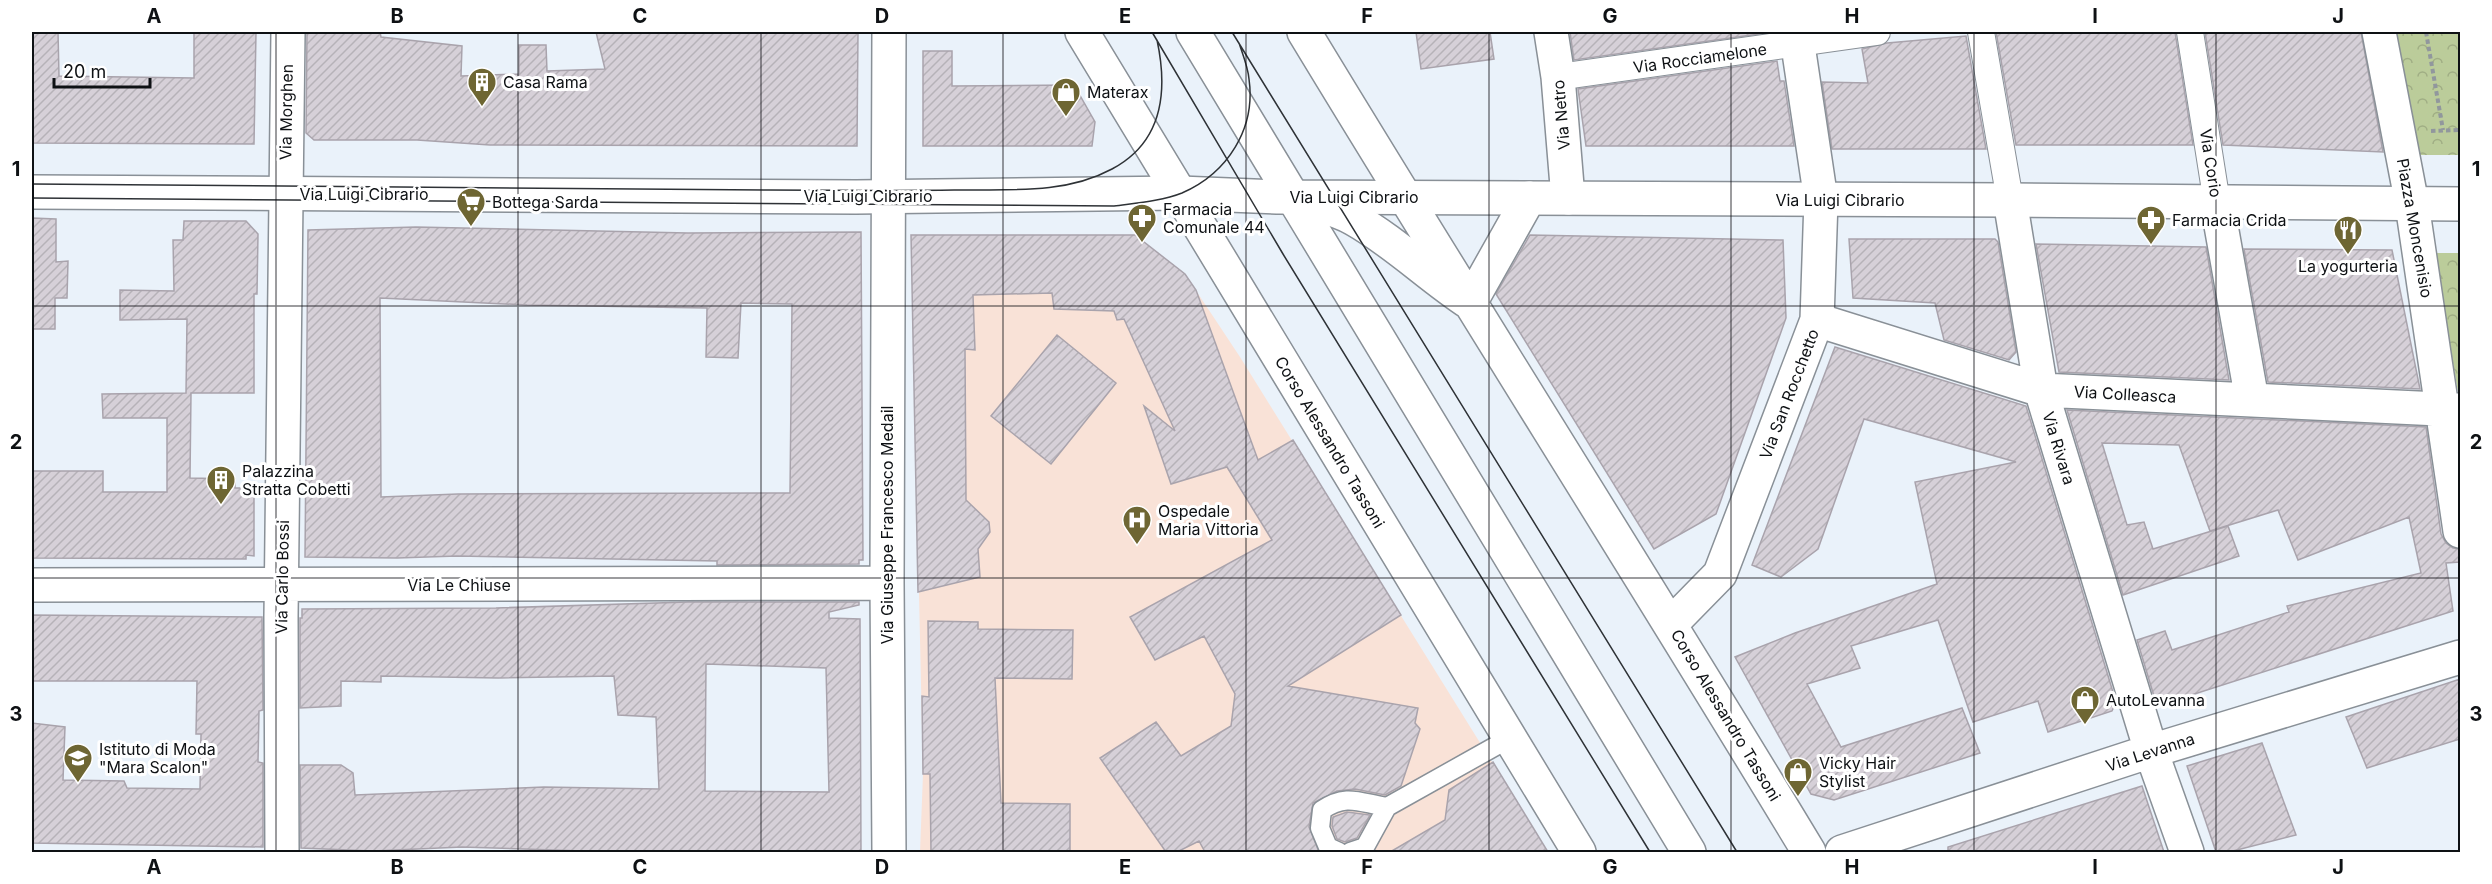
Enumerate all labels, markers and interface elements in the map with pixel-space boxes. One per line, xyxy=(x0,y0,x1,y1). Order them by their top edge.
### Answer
text: A xyxy=(147,4,162,28)
text: B xyxy=(390,4,404,28)
text: C xyxy=(633,4,647,28)
text: D xyxy=(875,4,889,28)
text: E xyxy=(1119,4,1131,28)
text: F xyxy=(1361,4,1373,28)
text: G xyxy=(1602,4,1618,28)
text: H xyxy=(1845,4,1859,28)
text: I xyxy=(2092,4,2098,28)
text: J xyxy=(2332,4,2344,28)
street label: Via Rocciamelone xyxy=(1632,39,1768,77)
scale bar xyxy=(54,51,150,89)
text: 20 m xyxy=(63,61,106,82)
street label: Via Morghen xyxy=(275,64,297,160)
building icon: Casa Rama xyxy=(466,66,498,108)
place label: Casa Rama xyxy=(503,72,588,92)
shop icon: Materax xyxy=(1050,76,1082,118)
street label: Via Netro xyxy=(1548,79,1574,151)
place label: Materax xyxy=(1087,82,1149,102)
street label: Via Corio xyxy=(2196,127,2226,199)
text: 1 xyxy=(12,157,20,181)
street label: Piazza Moncenisio xyxy=(2393,157,2437,299)
text: 1 xyxy=(2472,157,2480,181)
street label: Via Luigi Cibrario xyxy=(299,184,429,204)
supermarket icon: Bottega Sarda xyxy=(455,186,487,228)
street label: Via Luigi Cibrario xyxy=(803,186,933,206)
street label: Via Luigi Cibrario xyxy=(1289,187,1419,207)
street label: Via Luigi Cibrario xyxy=(1775,190,1905,210)
place label: Bottega Sarda xyxy=(492,192,598,212)
place label: Farmacia Comunale 44 xyxy=(1163,199,1265,237)
pharmacy icon: Farmacia Comunale 44 xyxy=(1126,202,1158,244)
pharmacy icon: Farmacia Crida xyxy=(2135,204,2167,246)
place label: Farmacia Crida xyxy=(2172,210,2286,230)
restaurant icon: La yogurteria xyxy=(2332,214,2364,256)
place label: La yogurteria xyxy=(2298,256,2398,276)
street label: Via San Rocchetto xyxy=(1755,326,1823,462)
street label: Corso Alessandro Tassoni xyxy=(1271,352,1389,532)
street label: Via Colleasca xyxy=(2073,381,2177,407)
street label: Via Giuseppe Francesco Medail xyxy=(877,406,897,644)
street label: Via Rivara xyxy=(2038,409,2080,487)
text: 2 xyxy=(10,430,22,454)
text: 2 xyxy=(2470,430,2482,454)
place label: Palazzina Stratta Cobetti xyxy=(242,461,351,499)
building icon: Palazzina Stratta Cobetti xyxy=(205,464,237,506)
place label: Ospedale Maria Vittoria xyxy=(1158,501,1259,539)
hospital icon: Ospedale Maria Vittoria xyxy=(1121,504,1153,546)
street label: Via Carlo Bossi xyxy=(271,520,293,634)
street label: Via Le Chiuse xyxy=(407,575,511,595)
street label: Corso Alessandro Tassoni xyxy=(1667,625,1785,805)
shop icon: AutoLevanna xyxy=(2069,684,2101,726)
place label: AutoLevanna xyxy=(2106,690,2205,710)
text: 3 xyxy=(10,702,22,726)
text: 3 xyxy=(2470,702,2482,726)
street label: Via Levanna xyxy=(2103,728,2197,776)
place label: Istituto di Moda "Mara Scalon" xyxy=(99,739,216,777)
school or university icon: Istituto di Moda "Mara Scalon" xyxy=(62,742,94,784)
place label: Vicky Hair Stylist xyxy=(1819,753,1896,791)
shop icon: Vicky Hair Stylist xyxy=(1782,756,1814,798)
text: A xyxy=(147,855,162,879)
text: B xyxy=(390,855,404,879)
text: C xyxy=(633,855,647,879)
text: D xyxy=(875,855,889,879)
text: E xyxy=(1119,855,1131,879)
text: F xyxy=(1361,855,1373,879)
text: G xyxy=(1602,855,1618,879)
text: H xyxy=(1845,855,1859,879)
text: I xyxy=(2092,855,2098,879)
text: J xyxy=(2332,855,2344,879)

